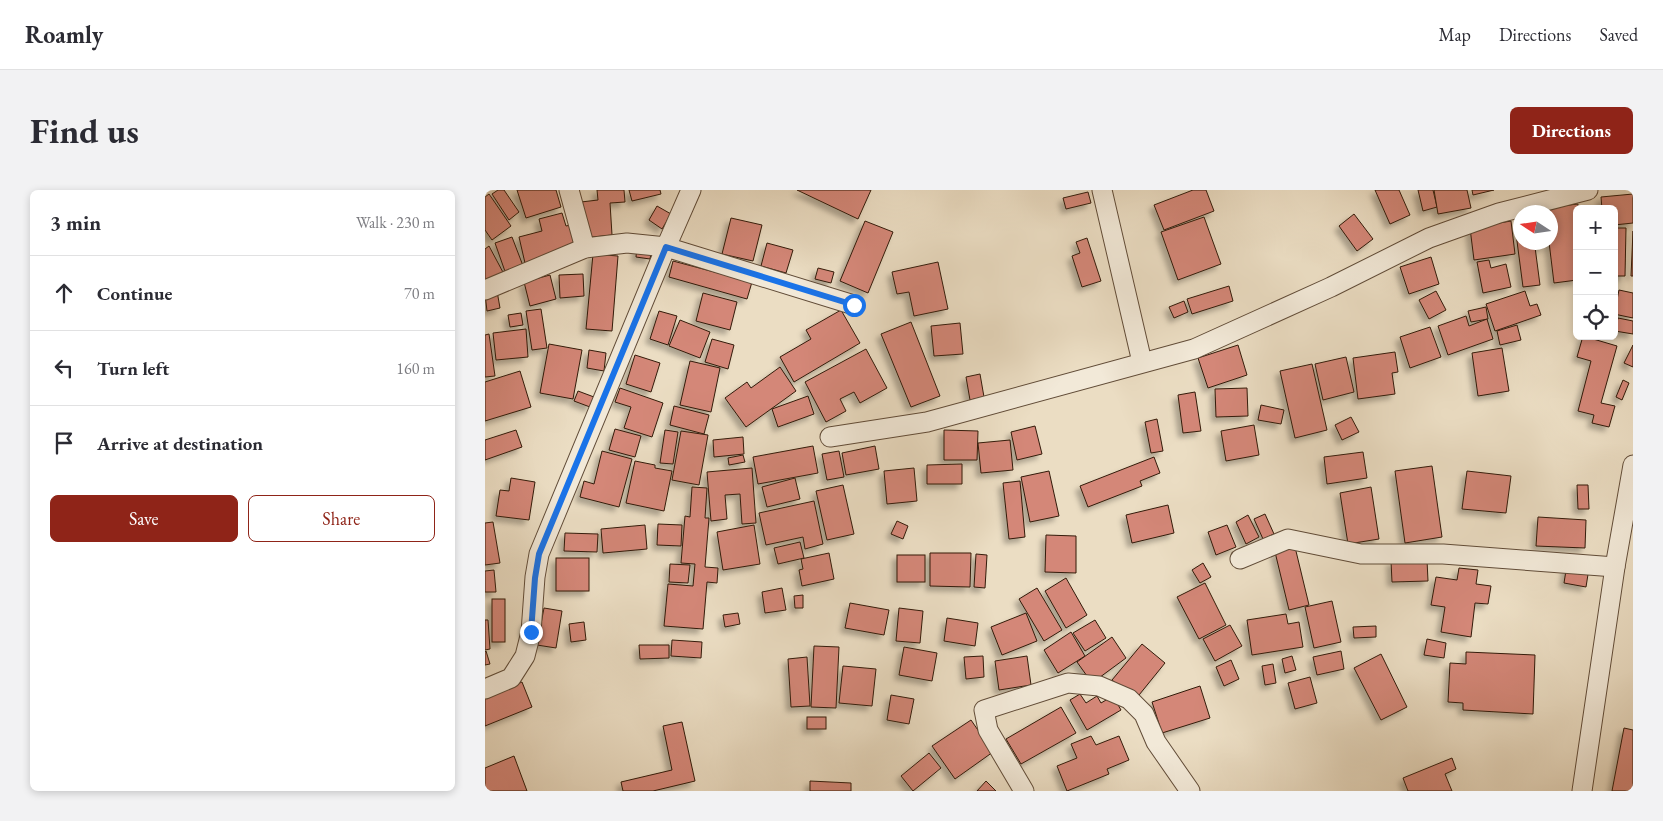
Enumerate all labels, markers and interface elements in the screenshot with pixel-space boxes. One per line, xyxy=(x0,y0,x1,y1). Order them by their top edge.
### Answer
text: Roamly xyxy=(25,19,103,50)
text: Map xyxy=(1439,23,1471,46)
text: Directions xyxy=(1499,23,1571,46)
text: Saved xyxy=(1599,23,1638,46)
button: Directions xyxy=(1510,107,1633,154)
text: Find us xyxy=(30,108,139,153)
north arrow xyxy=(1513,205,1558,250)
map controls xyxy=(1573,205,1618,340)
button: + xyxy=(1573,205,1618,250)
text: 3 min xyxy=(50,209,101,236)
text: Walk · 230 m xyxy=(356,212,435,233)
button: − xyxy=(1573,250,1618,295)
icon: ahead xyxy=(50,279,78,307)
text: Continue xyxy=(97,281,172,306)
text: 70 m xyxy=(404,283,435,304)
route start xyxy=(843,294,866,317)
button: locate xyxy=(1573,295,1618,340)
icon: left xyxy=(50,354,78,382)
text: Turn left xyxy=(97,356,169,381)
text: 160 m xyxy=(396,358,435,379)
icon: arrive xyxy=(50,429,78,457)
text: Arrive at destination xyxy=(97,431,263,456)
button: Save xyxy=(50,495,238,542)
button: Share xyxy=(248,495,435,542)
route end xyxy=(520,621,543,644)

